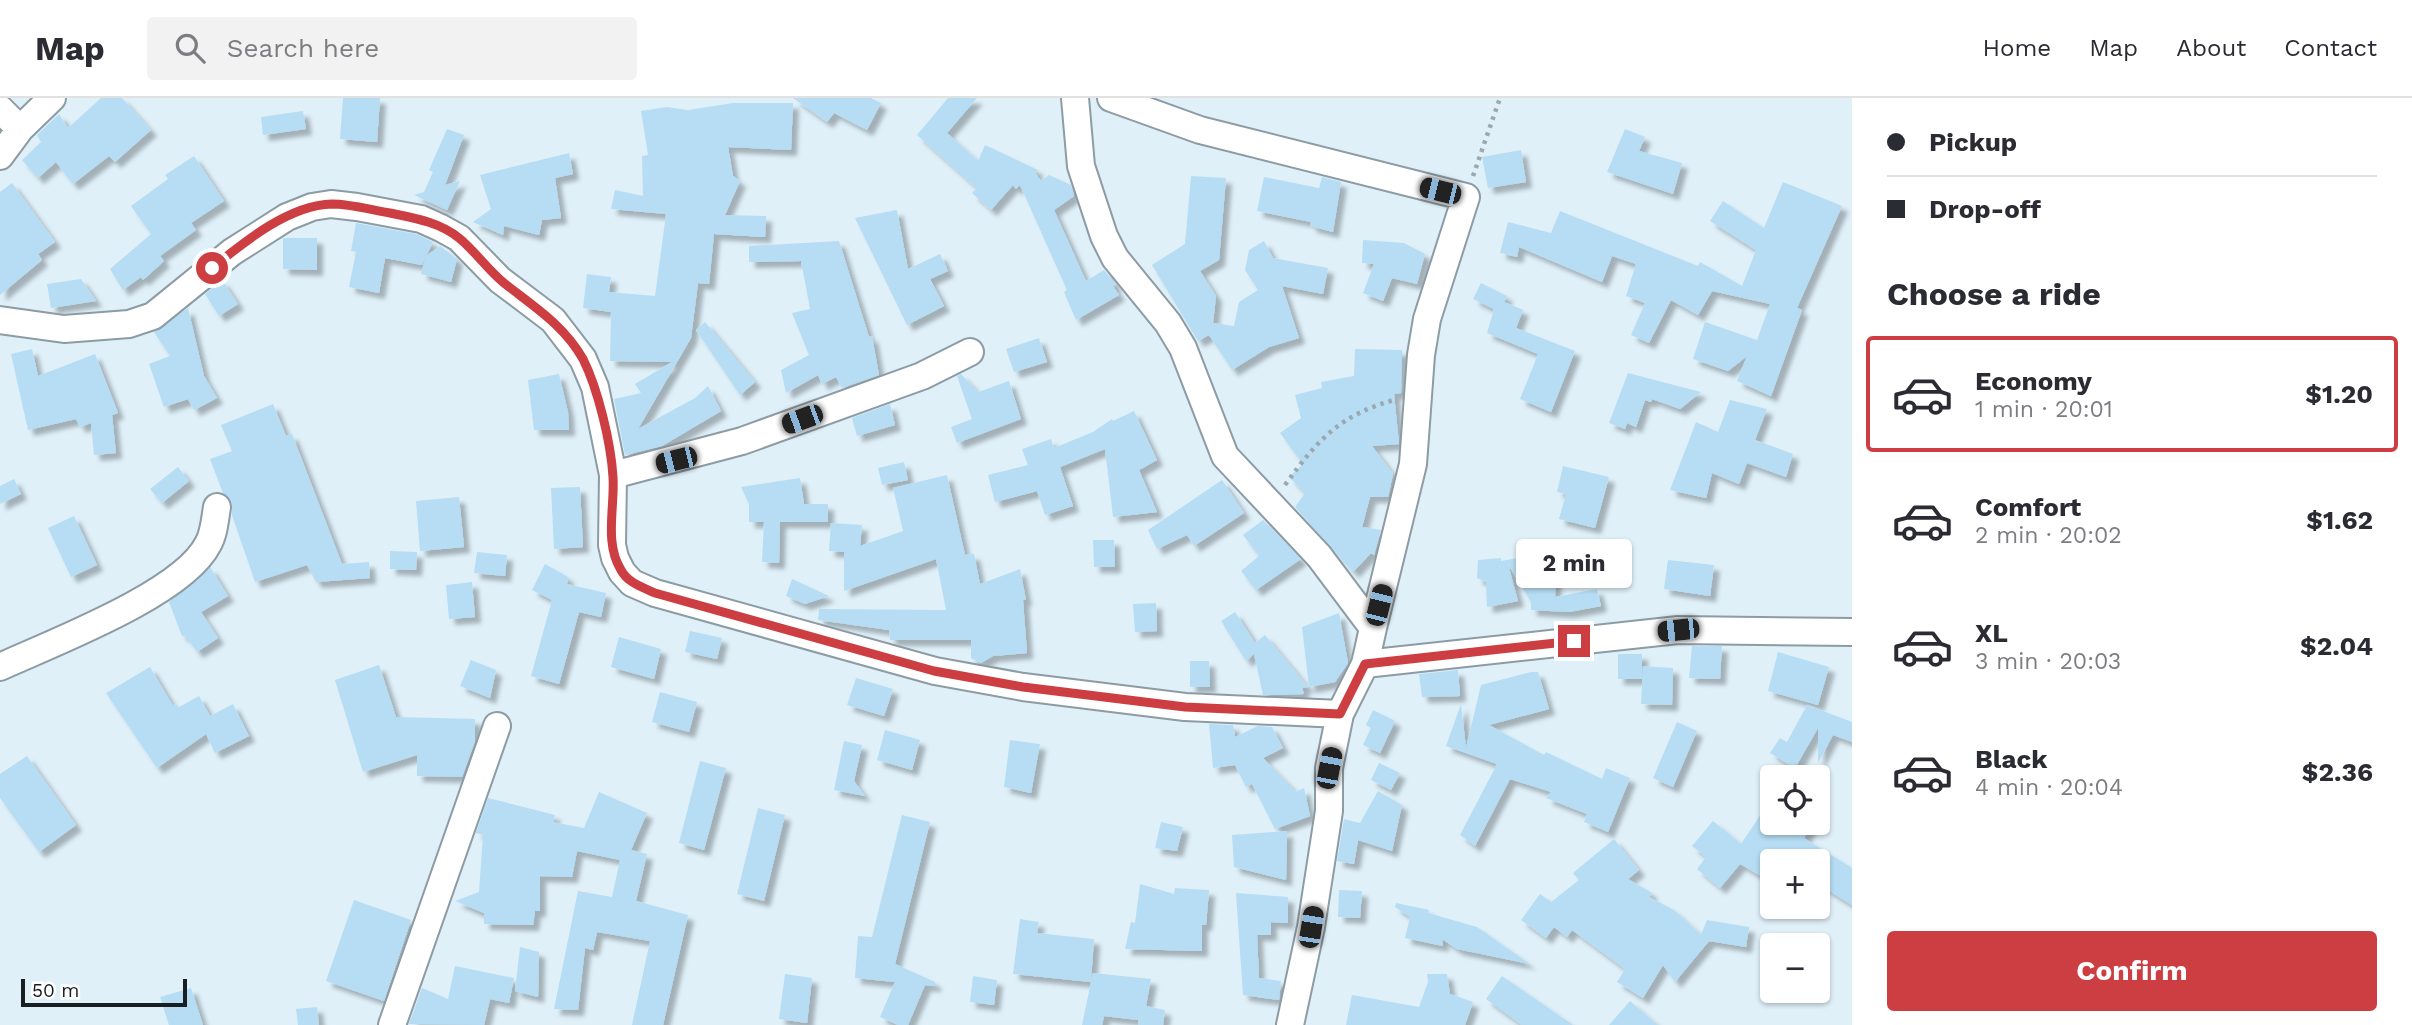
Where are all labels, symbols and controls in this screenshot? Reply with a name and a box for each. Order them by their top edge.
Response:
search box [147,17,637,80]
text: Map [35,29,105,68]
icon: search [171,29,209,67]
text: Search here [227,33,379,63]
text: Home [1983,34,2051,62]
text: Map [2089,34,2138,62]
text: About [2176,34,2246,62]
text: Contact [2284,34,2377,62]
text: Pickup [1929,127,2017,157]
car [1418,176,1463,206]
text: Drop-off [1929,194,2041,224]
route start [196,252,228,284]
text: Choose a ride [1887,275,2101,313]
icon: car [1891,363,1954,426]
text: Economy [1975,366,2092,396]
text: $1.20 [2305,379,2373,409]
text: 1 min · 20:01 [1975,396,2113,423]
car [779,402,826,436]
car [654,445,699,475]
icon: car [1891,489,1954,552]
text: Comfort [1975,492,2081,522]
text: $1.62 [2306,505,2373,535]
text: 2 min · 20:02 [1975,522,2122,549]
callout: 2 min [1516,540,1632,588]
text: 2 min [1543,550,1605,577]
car [1364,582,1395,628]
icon: car [1891,615,1954,678]
car [1657,617,1700,643]
text: XL [1975,618,2008,648]
route end [1558,625,1590,657]
text: $2.04 [2300,631,2373,661]
text: 3 min · 20:03 [1975,648,2121,675]
icon: car [1891,741,1954,804]
text: Black [1975,744,2047,774]
car [1315,745,1344,791]
text: $2.36 [2302,757,2373,787]
map controls [1760,765,1830,1003]
button: locate [1760,765,1830,835]
text: 4 min · 20:04 [1975,774,2123,801]
button: + [1760,849,1830,919]
car [1298,905,1325,949]
button: Confirm [1887,931,2377,1011]
button: − [1760,933,1830,1003]
scale bar [21,976,187,1008]
text: 50 m [32,979,79,1002]

